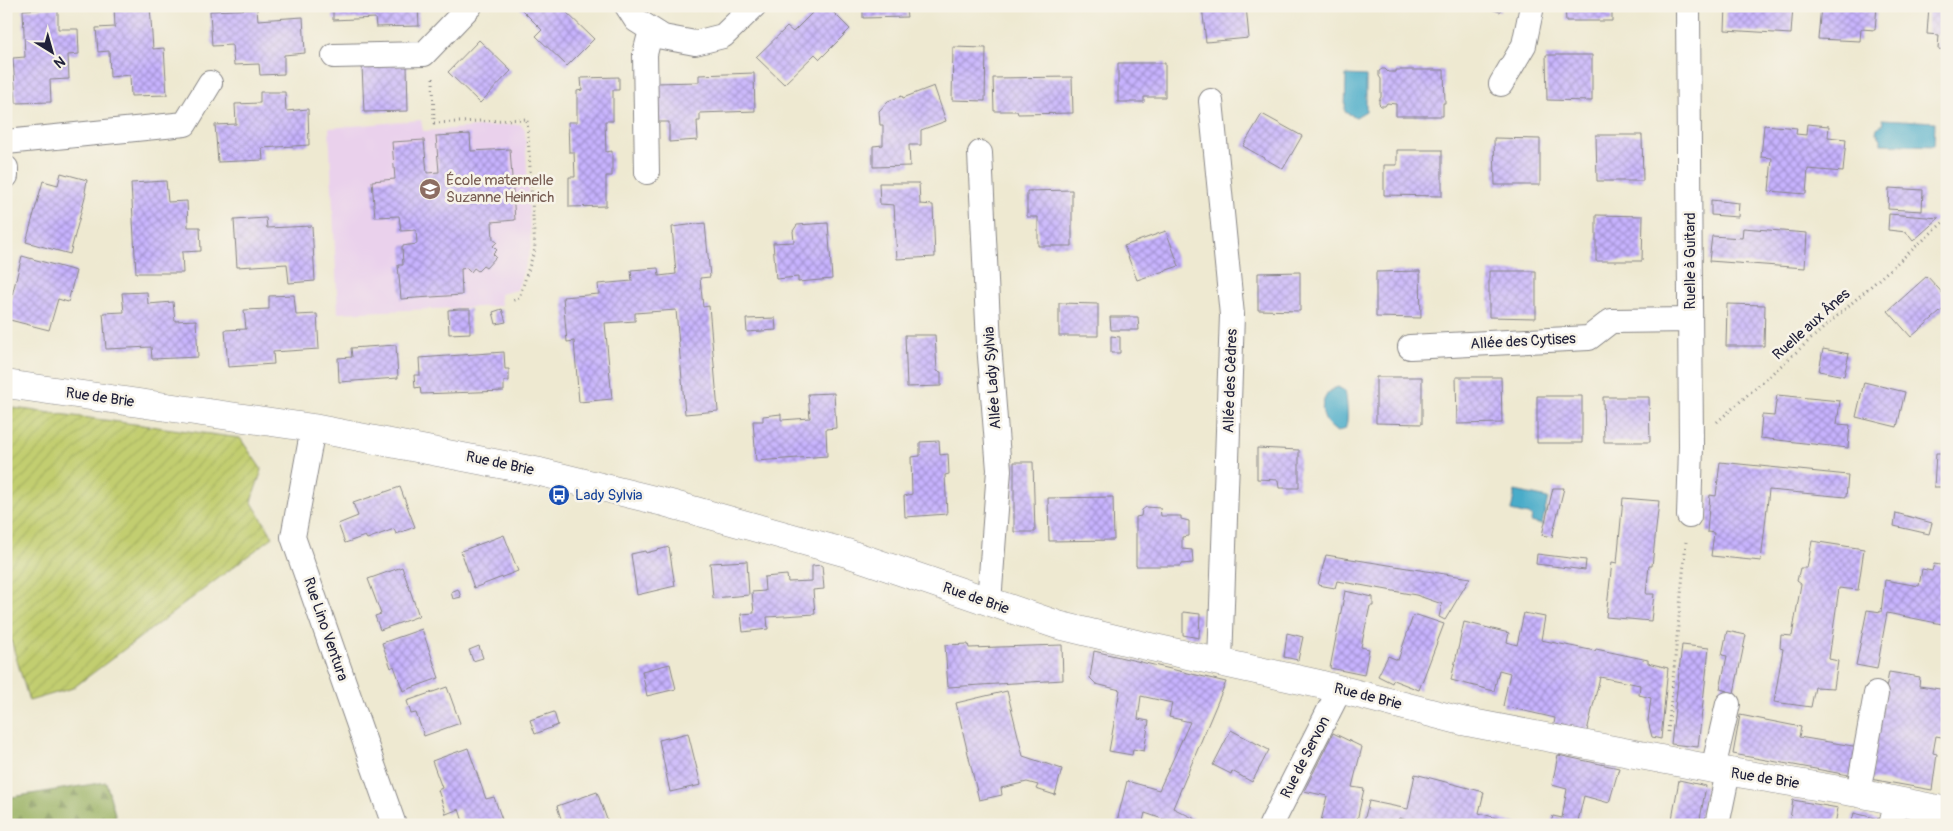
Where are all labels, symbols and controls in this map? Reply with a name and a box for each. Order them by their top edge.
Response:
north arrow [28,28,78,78]
text: N [51,52,68,72]
place label: École maternelle Suzanne Heinrich [446,171,554,207]
school or university icon: École maternelle Suzanne Heinrich [418,177,442,201]
street label: Ruelle à Guitard [1681,212,1700,310]
street label: Ruelle aux Ânes [1769,284,1854,364]
street label: Allée Lady Sylvia [979,326,1006,430]
street label: Allée des Cèdres [1219,328,1242,433]
street label: Allée des Cytises [1470,329,1577,354]
street label: Rue de Brie [64,383,136,412]
street label: Rue de Brie [464,447,536,480]
bus stop icon: Lady Sylvia [547,483,571,507]
place label: Lady Sylvia [575,486,643,505]
street label: Rue Lino Ventura [299,575,352,683]
street label: Rue de Brie [940,578,1012,619]
street label: Rue de Brie [1332,679,1404,714]
street label: Rue de Servon [1277,713,1334,801]
street label: Rue de Brie [1729,764,1801,793]

